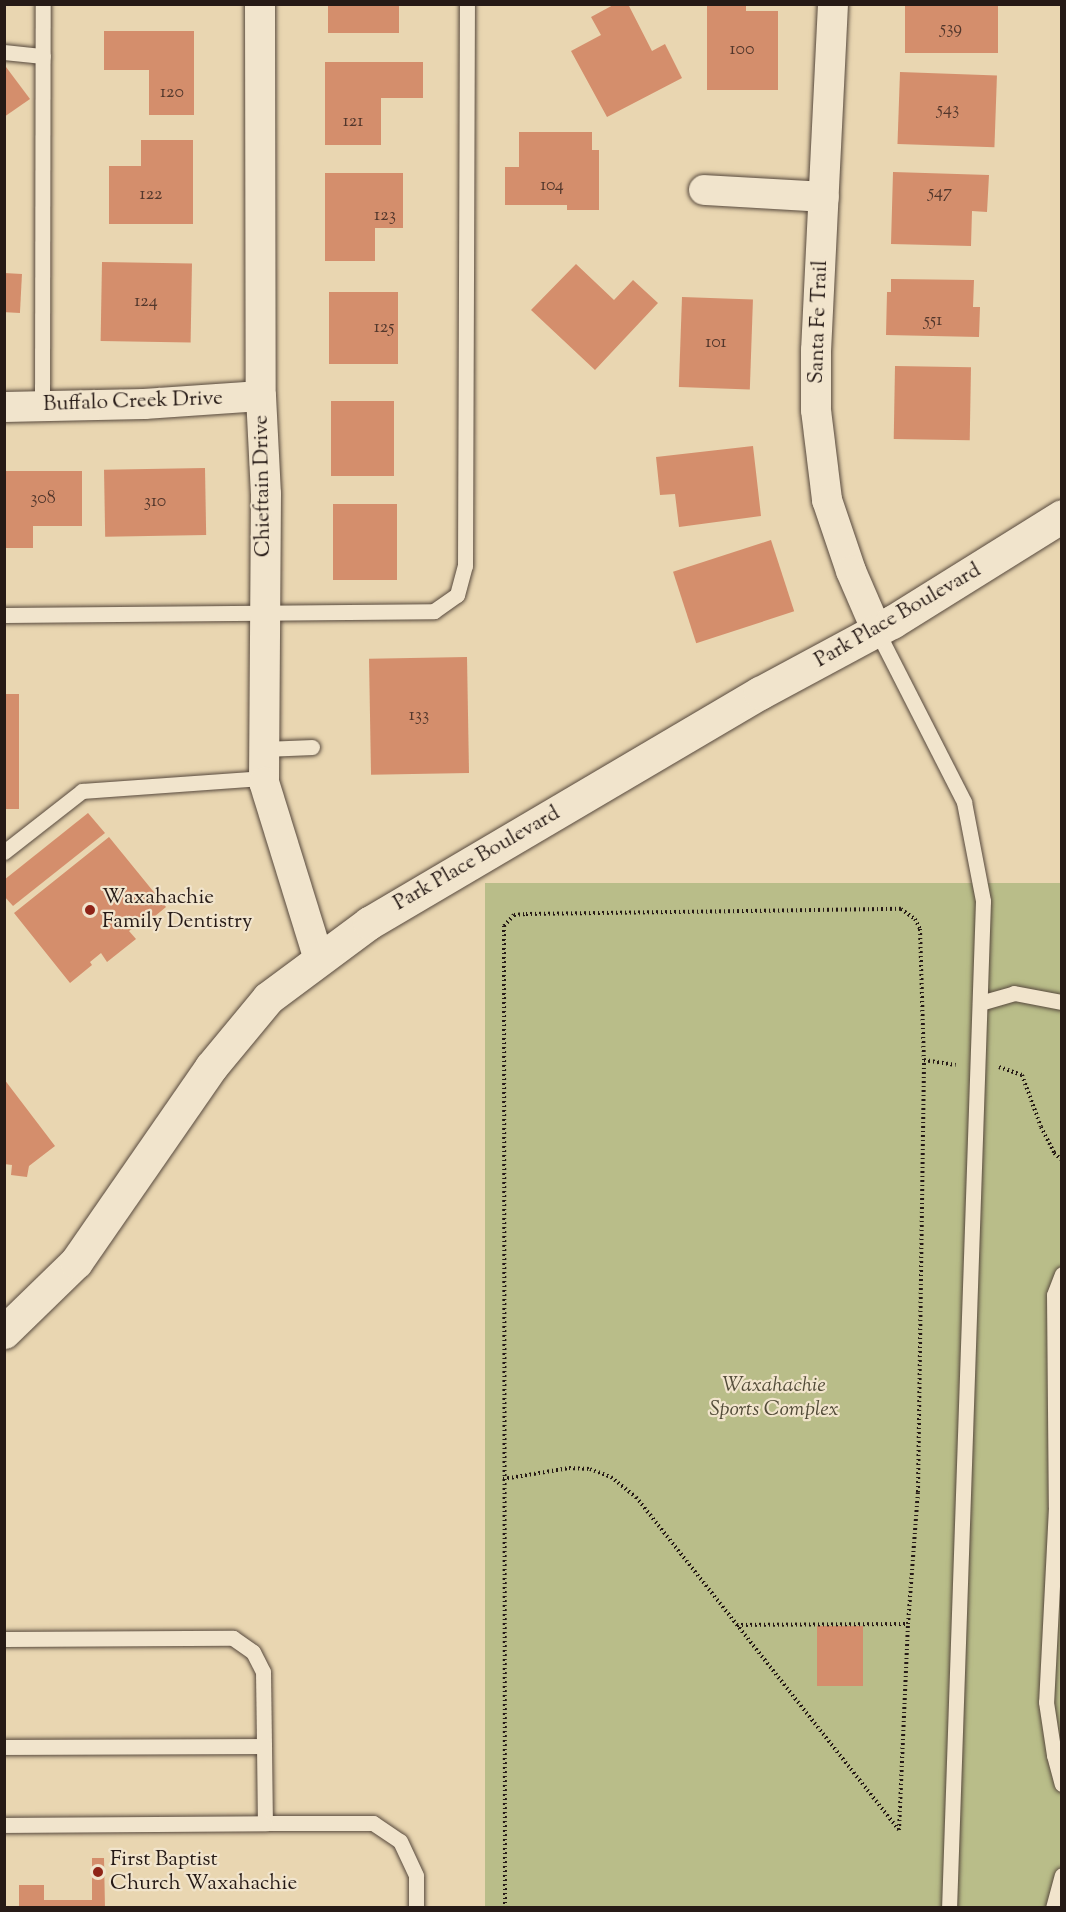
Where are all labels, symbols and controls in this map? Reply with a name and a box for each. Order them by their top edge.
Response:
house number: 539 [940,18,962,40]
house number: 100 [730,39,754,61]
house number: 120 [160,82,184,104]
house number: 543 [937,99,959,121]
house number: 121 [343,111,363,133]
house number: 104 [540,175,564,197]
house number: 547 [928,182,952,204]
house number: 122 [140,184,162,206]
house number: 123 [374,205,396,227]
street label: Santa Fe Trail [804,260,834,384]
house number: 124 [134,291,158,313]
house number: 551 [924,310,942,332]
house number: 125 [374,317,394,339]
house number: 101 [705,332,727,354]
street label: Buffalo Creek Drive [43,386,223,418]
street label: Chieftain Drive [249,415,277,557]
house number: 308 [30,488,56,510]
house number: 310 [144,491,166,513]
street label: Park Place Boulevard [811,558,985,674]
house number: 133 [409,705,429,727]
street label: Park Place Boulevard [390,801,564,917]
place label: Waxahachie Family Dentistry [102,885,252,935]
marker: Waxahachie Family Dentistry [83,903,97,917]
park label: Waxahachie Sports Complex [710,1373,838,1423]
place label: First Baptist Church Waxahachie [110,1847,297,1897]
marker: First Baptist Church Waxahachie [91,1865,105,1879]

